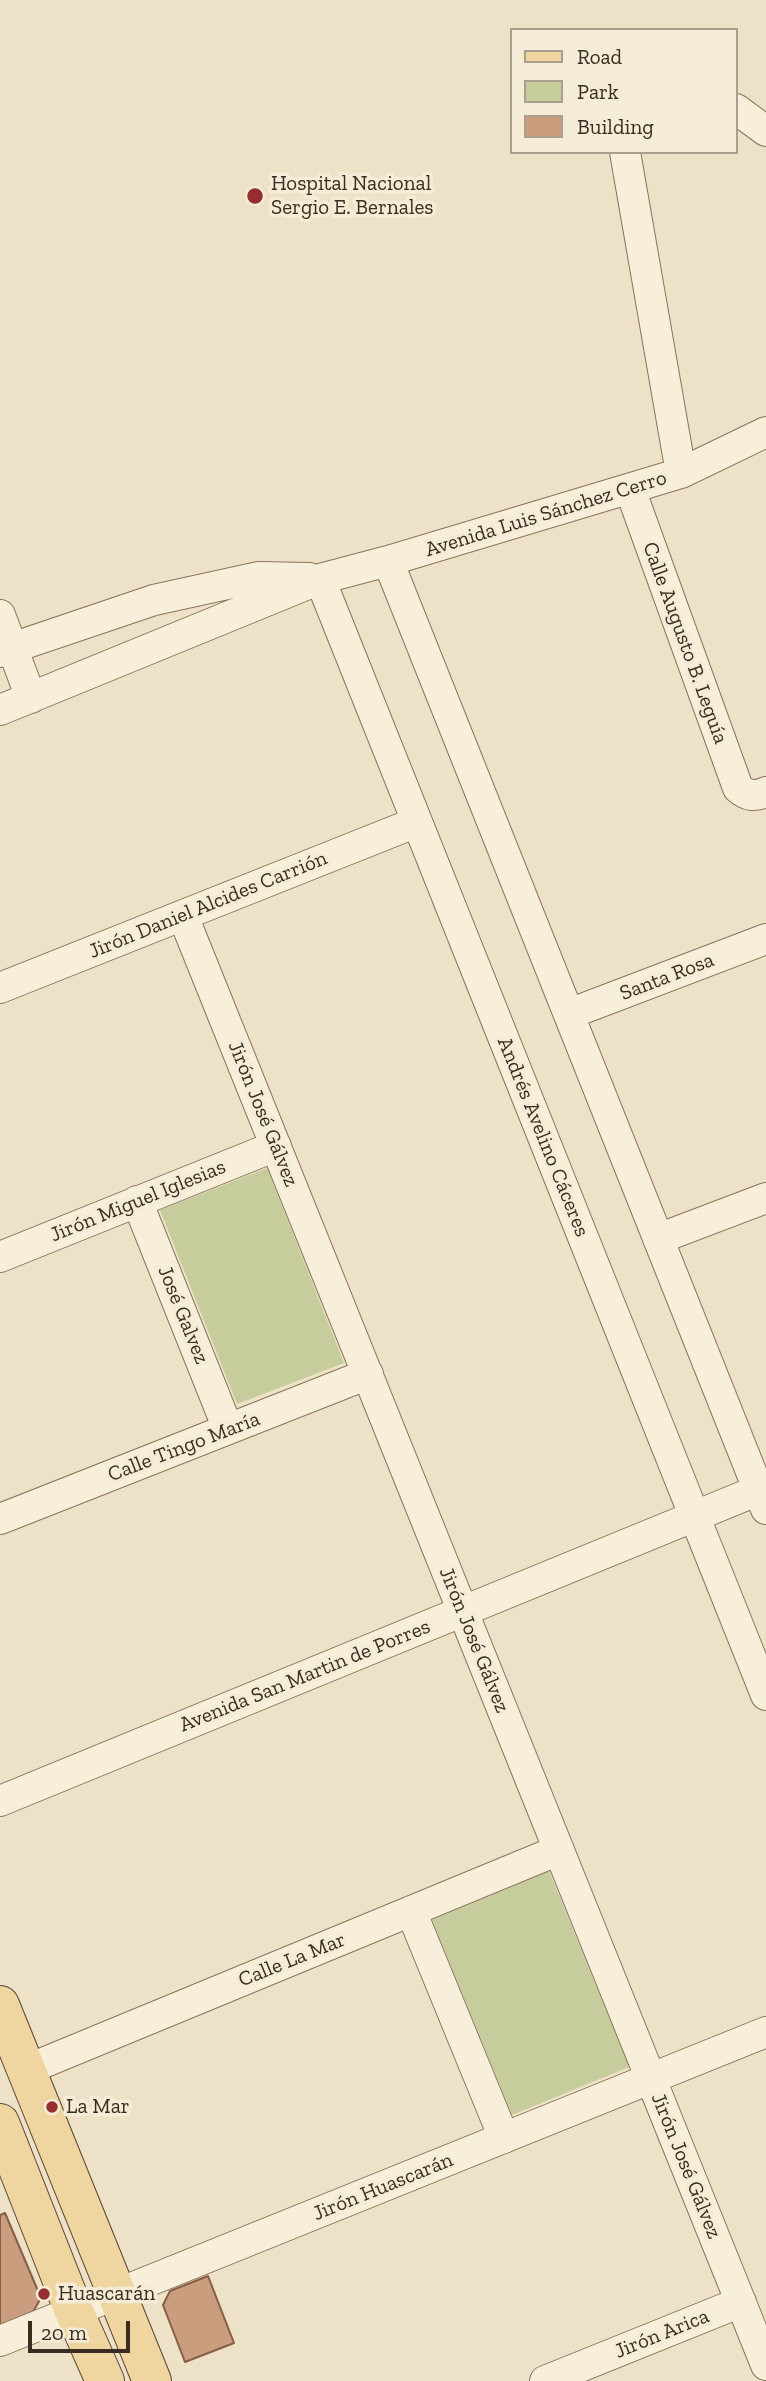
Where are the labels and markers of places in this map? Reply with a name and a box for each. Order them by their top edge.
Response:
place label: Hospital Nacional Sergio E. Bernales [271,171,434,221]
marker: Hospital Nacional Sergio E. Bernales [245,186,265,206]
place label: La Mar [66,2094,130,2120]
marker: La Mar [44,2099,60,2115]
place label: Huascarán [58,2281,155,2307]
marker: Huascarán [36,2286,52,2302]

